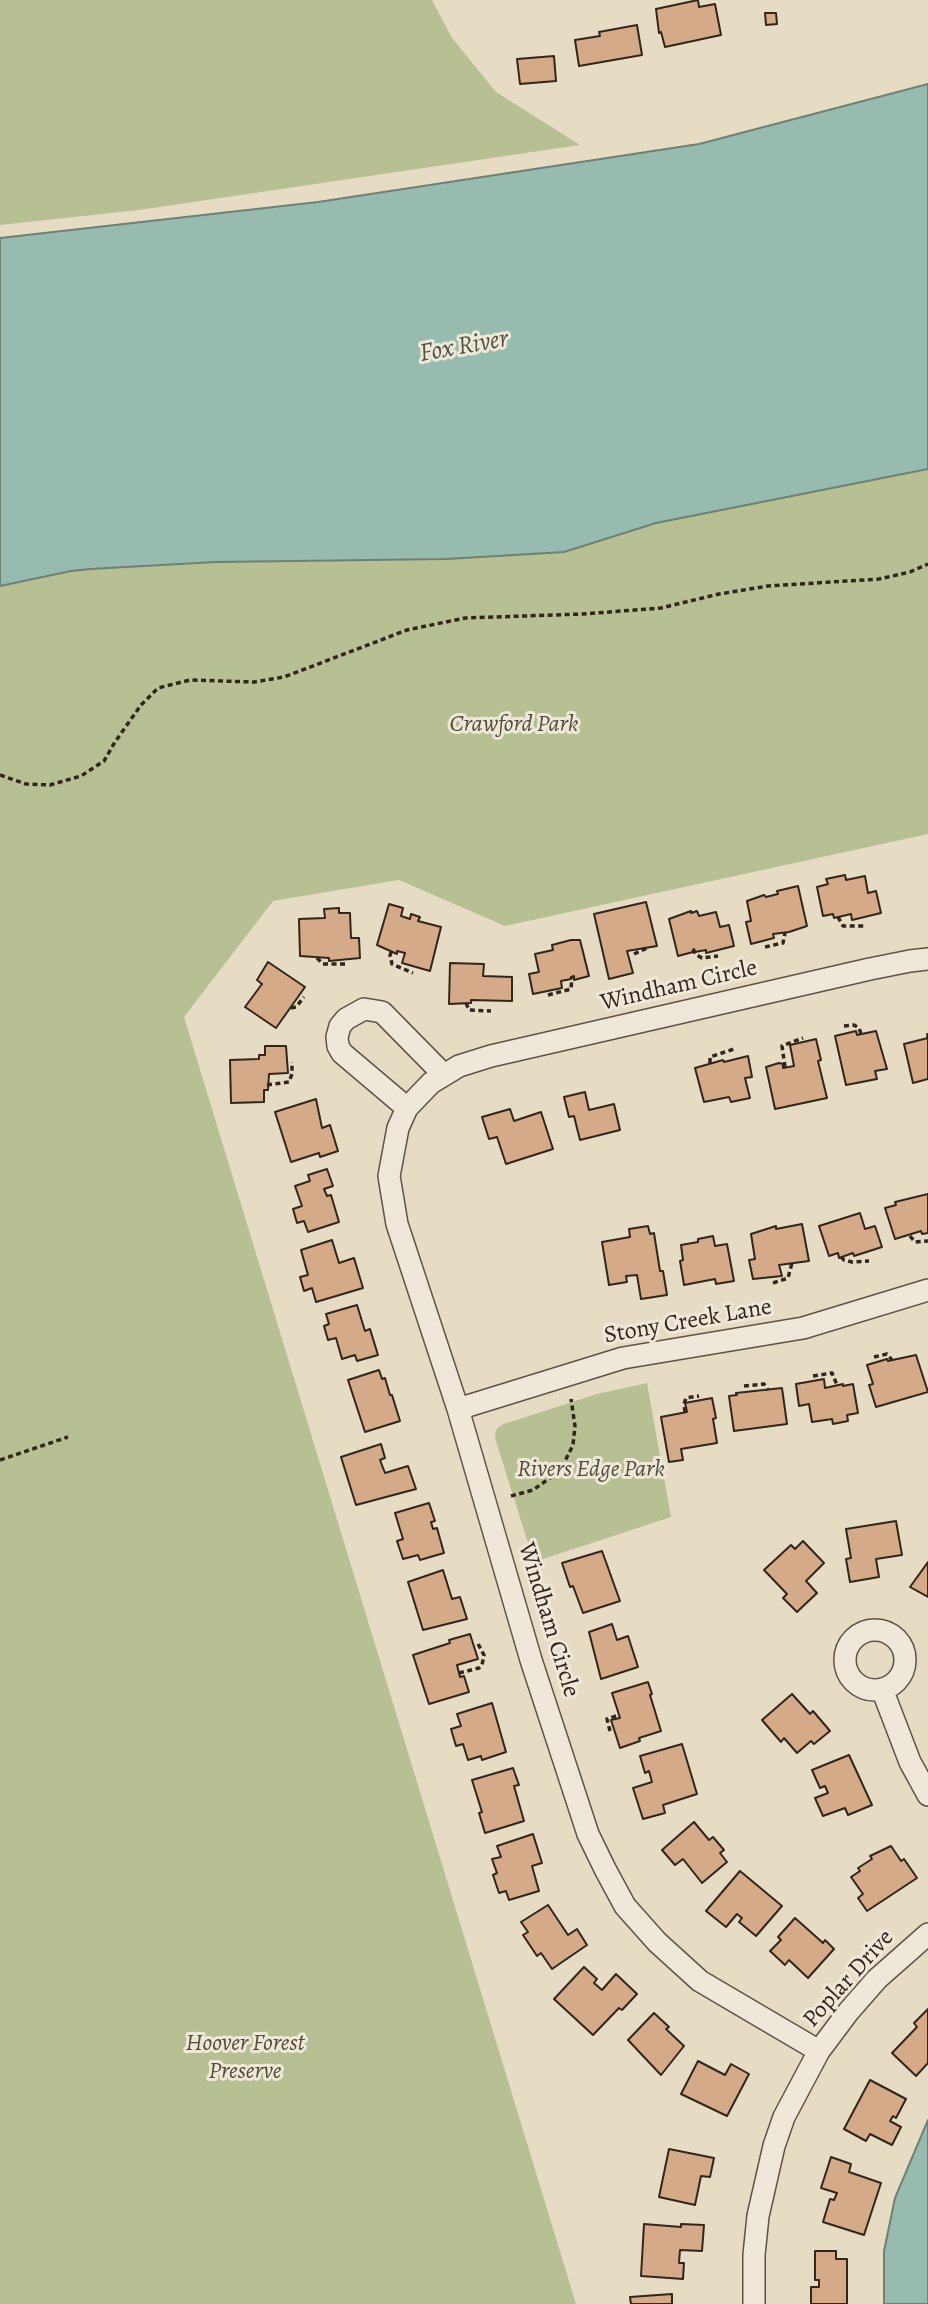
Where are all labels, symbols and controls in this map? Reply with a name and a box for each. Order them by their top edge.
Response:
water label: Fox River [417,324,511,370]
park label: Crawford Park [450,711,578,739]
street label: Windham Circle [598,954,760,1018]
street label: Stony Creek Lane [602,1293,774,1351]
park label: Rivers Edge Park [517,1456,665,1484]
street label: Windham Circle [511,1539,585,1701]
street label: Poplar Drive [798,1924,900,2034]
park label: Hoover Forest Preserve [186,2030,304,2086]

